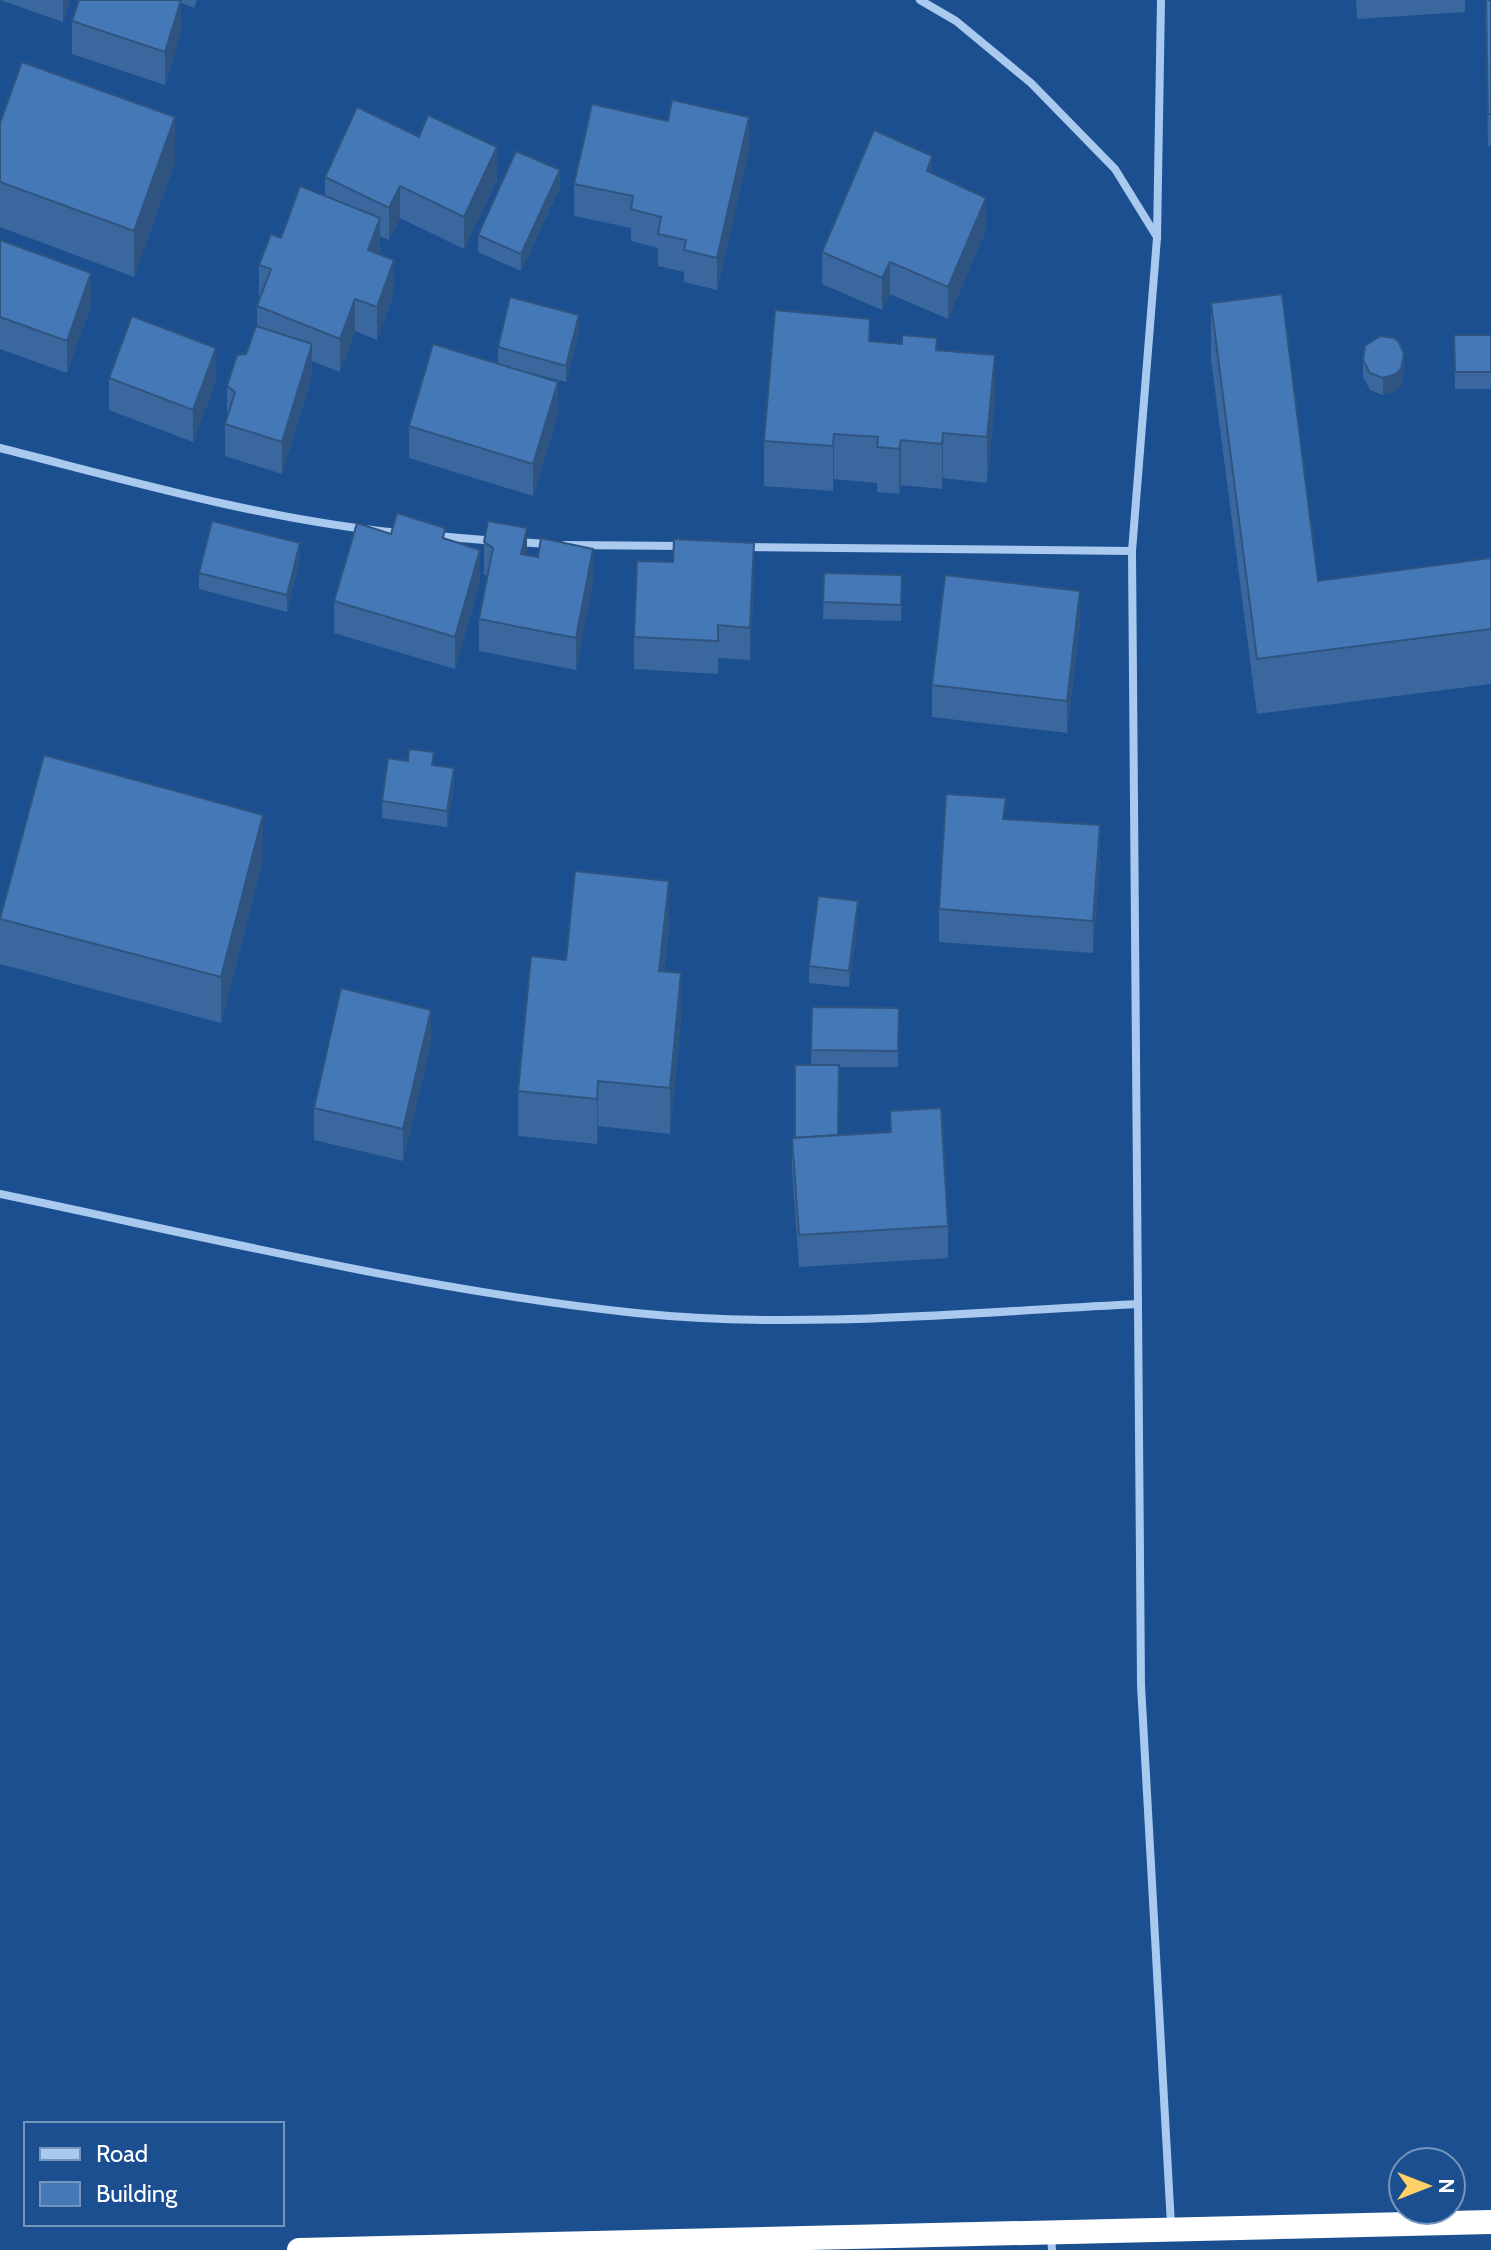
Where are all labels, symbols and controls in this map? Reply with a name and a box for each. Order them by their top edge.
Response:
legend [24,2122,284,2226]
text: Road [96,2139,148,2168]
north arrow [1387,2146,1467,2226]
text: N [1433,2178,1460,2194]
text: Building [96,2179,178,2208]

